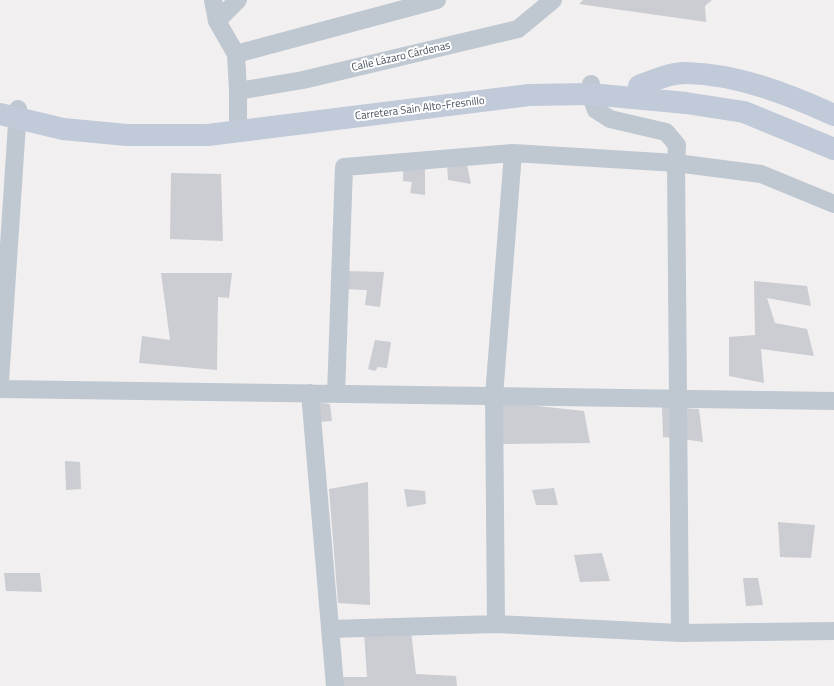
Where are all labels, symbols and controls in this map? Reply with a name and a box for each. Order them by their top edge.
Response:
street label: Calle Lázaro Cárdenas [350,39,452,75]
street label: Carretera Sain Alto-Fresnillo [354,94,486,124]

